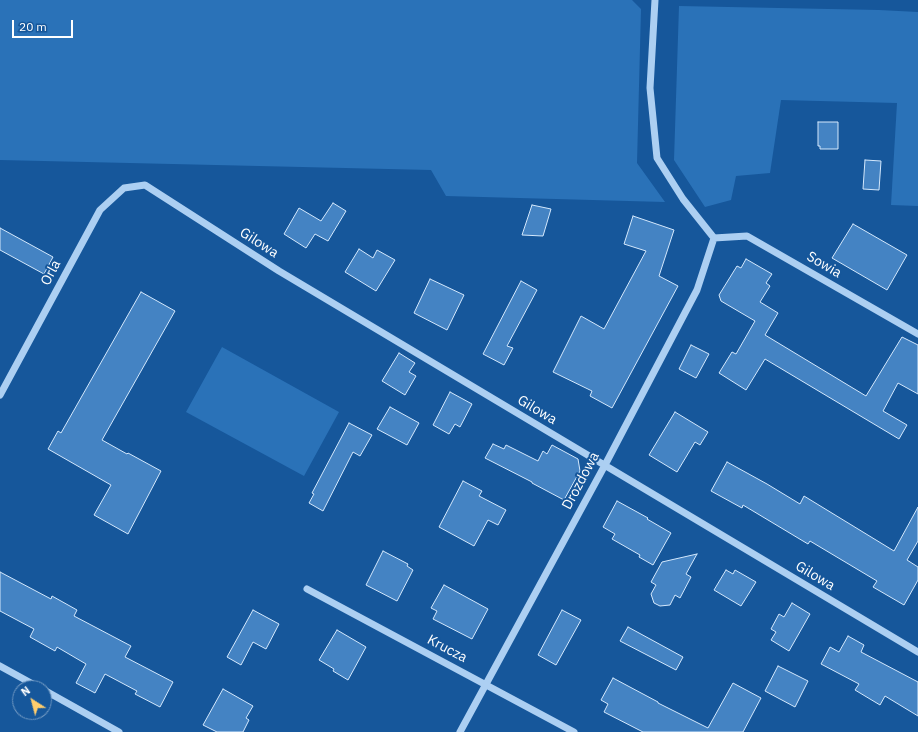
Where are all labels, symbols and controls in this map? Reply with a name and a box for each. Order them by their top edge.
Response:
scale bar [14,12,75,38]
text: 20 m [19,19,47,34]
street label: Gilowa [236,224,282,262]
street label: Sowia [804,248,844,282]
street label: Orla [37,257,65,289]
street label: Gilowa [514,392,560,428]
street label: Drozdowa [559,449,603,513]
street label: Gilowa [792,558,838,594]
street label: Krucza [424,632,470,666]
north arrow [12,680,52,720]
text: N [18,683,33,699]

